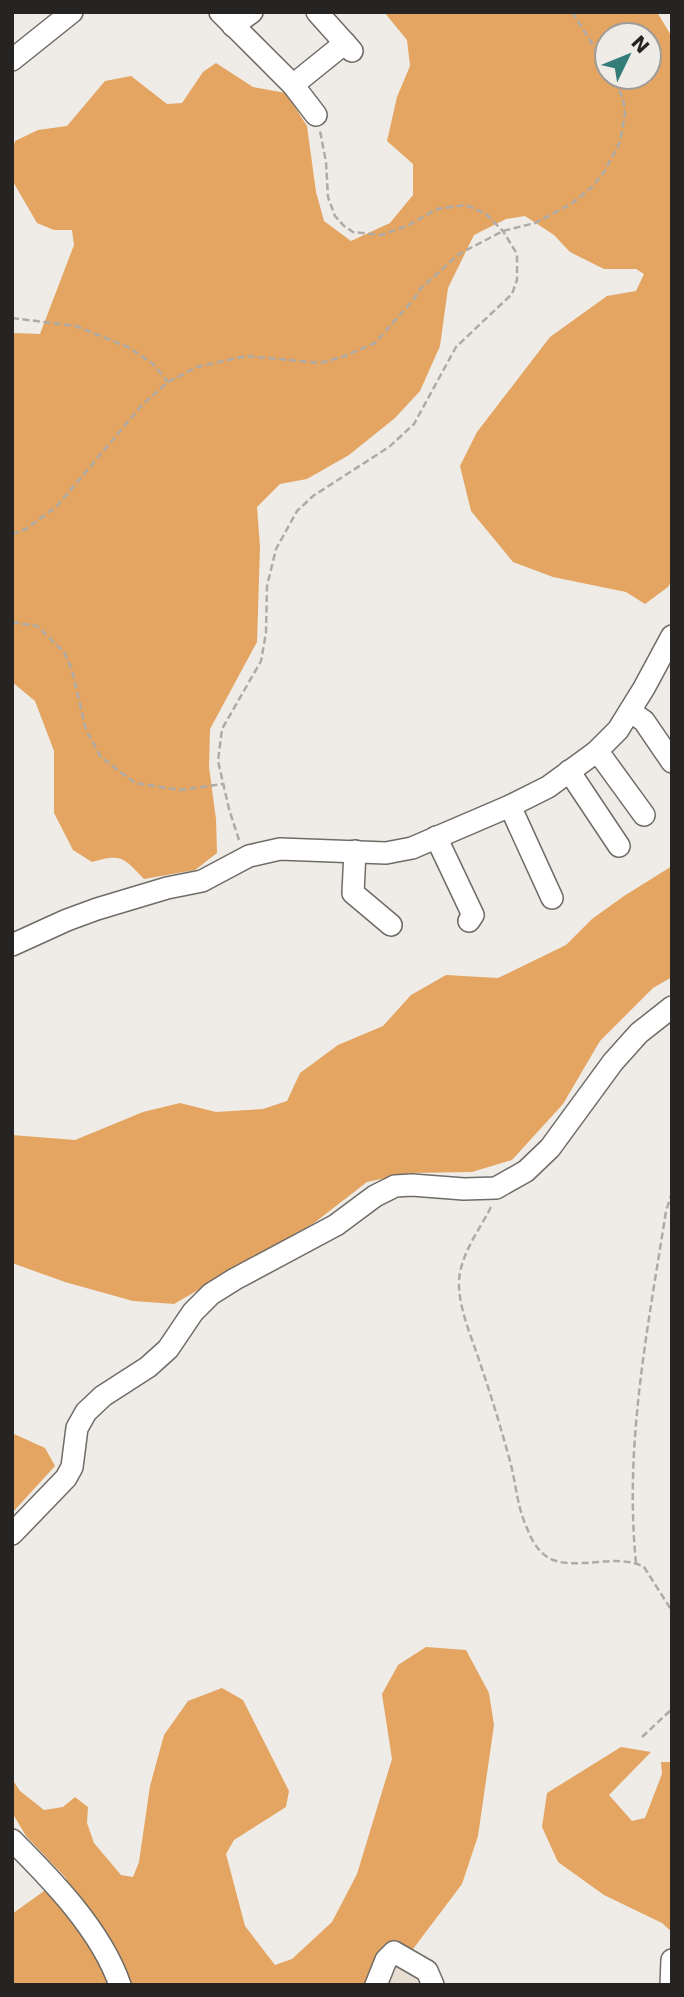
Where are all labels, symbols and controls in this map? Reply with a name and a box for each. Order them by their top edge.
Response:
north arrow [593,21,663,91]
text: N [627,31,654,58]

